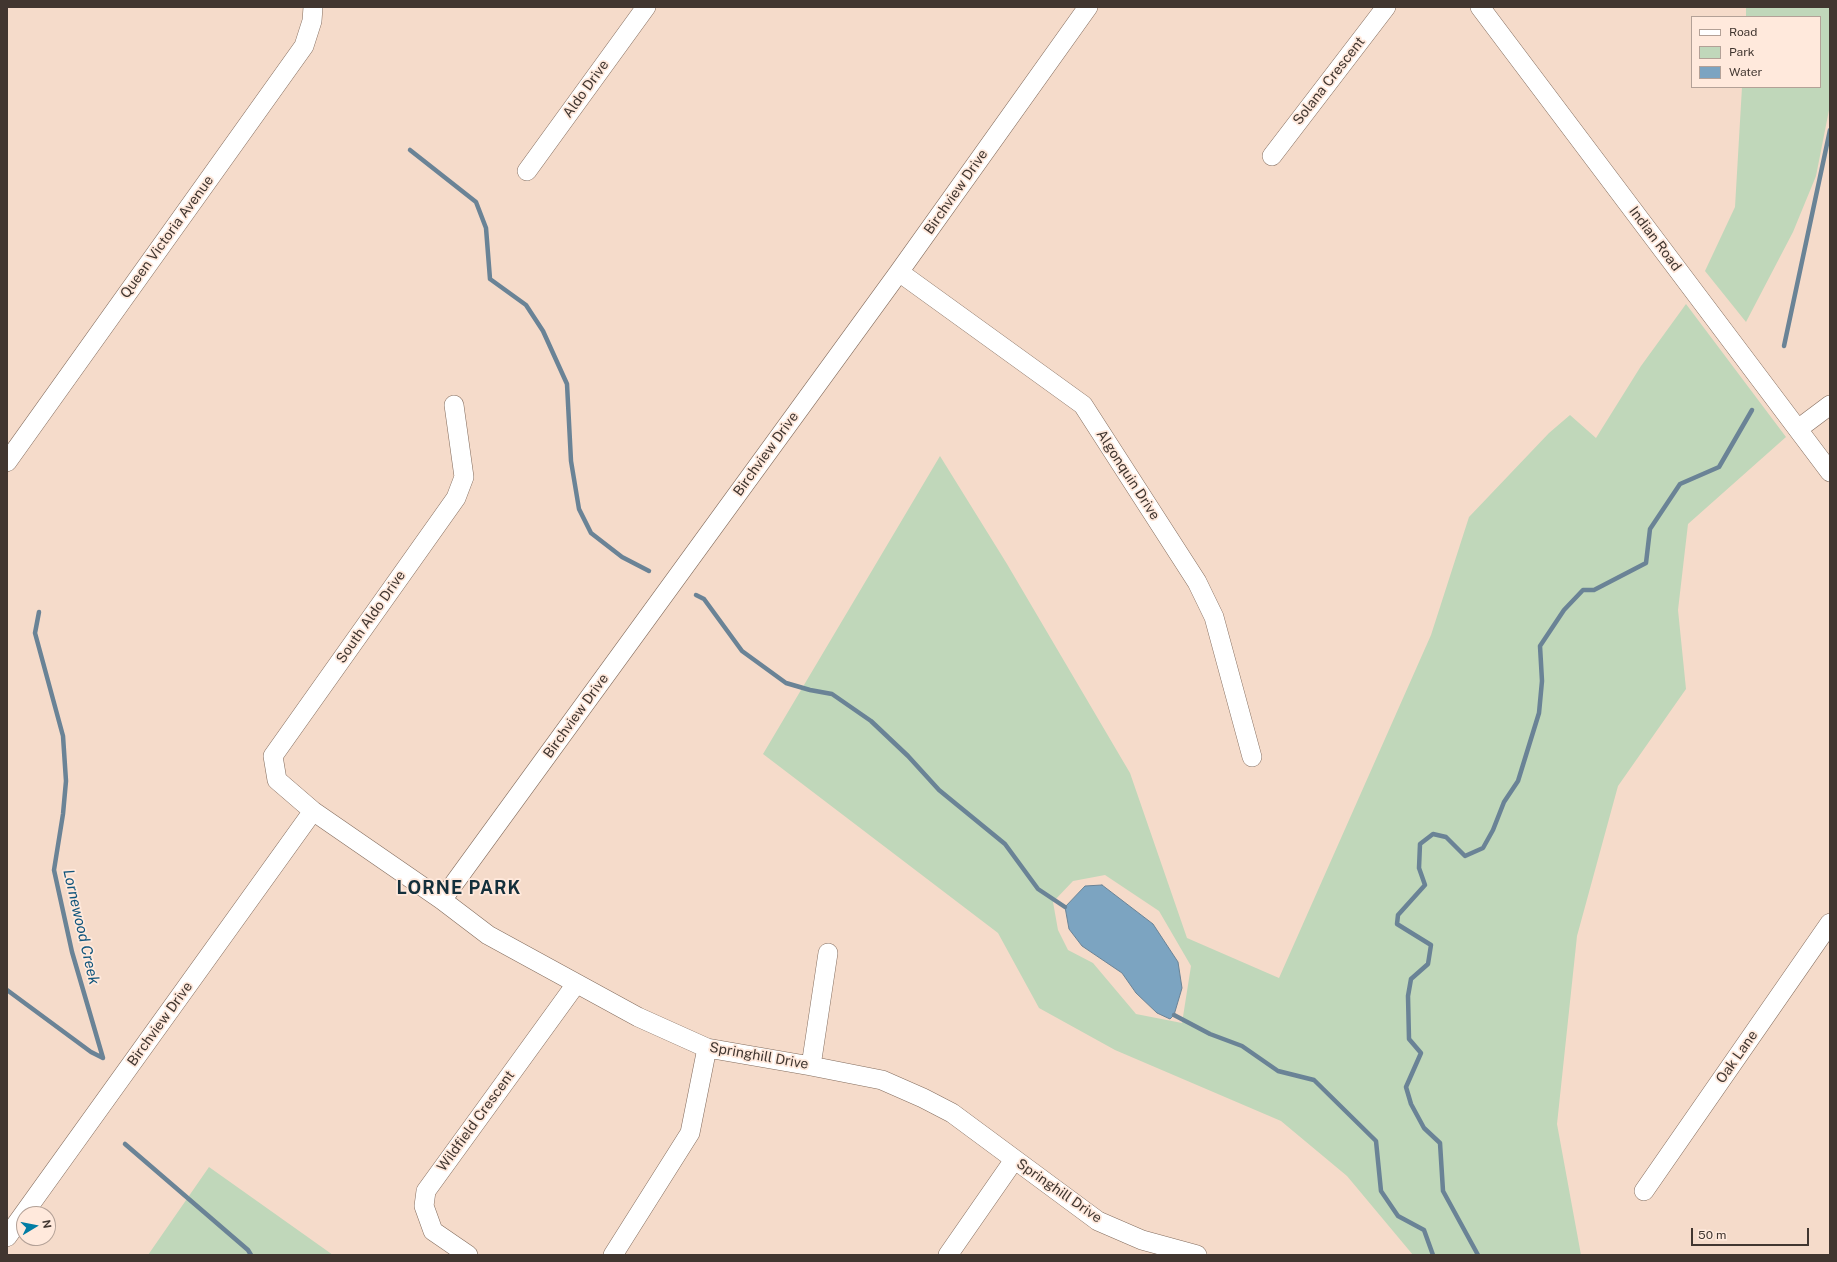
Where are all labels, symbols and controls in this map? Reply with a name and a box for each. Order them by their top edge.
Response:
legend [1691,16,1821,88]
text: Road [1729,25,1757,39]
street label: Solana Crescent [1289,34,1369,128]
text: Park [1729,45,1755,59]
street label: Aldo Drive [560,57,612,121]
text: Water [1729,65,1762,79]
street label: Birchview Drive [920,146,992,238]
street label: Queen Victoria Avenue [117,172,217,302]
street label: Indian Road [1625,203,1685,275]
street label: Birchview Drive [730,409,802,499]
street label: Algonquin Drive [1093,427,1163,523]
street label: South Aldo Drive [333,567,409,667]
street label: Birchview Drive [540,671,612,761]
water label: Lornewood Creek [59,868,103,986]
district label: LORNE PARK [397,877,521,899]
street label: Birchview Drive [124,979,196,1069]
street label: Oak Lane [1713,1027,1761,1087]
street label: Springhill Drive [708,1039,810,1073]
street label: Wildfield Crescent [434,1067,518,1175]
street label: Springhill Drive [1013,1155,1105,1227]
north arrow [16,1206,56,1246]
text: N [40,1219,53,1229]
scale bar [1693,1220,1811,1246]
text: 50 m [1698,1228,1726,1242]

